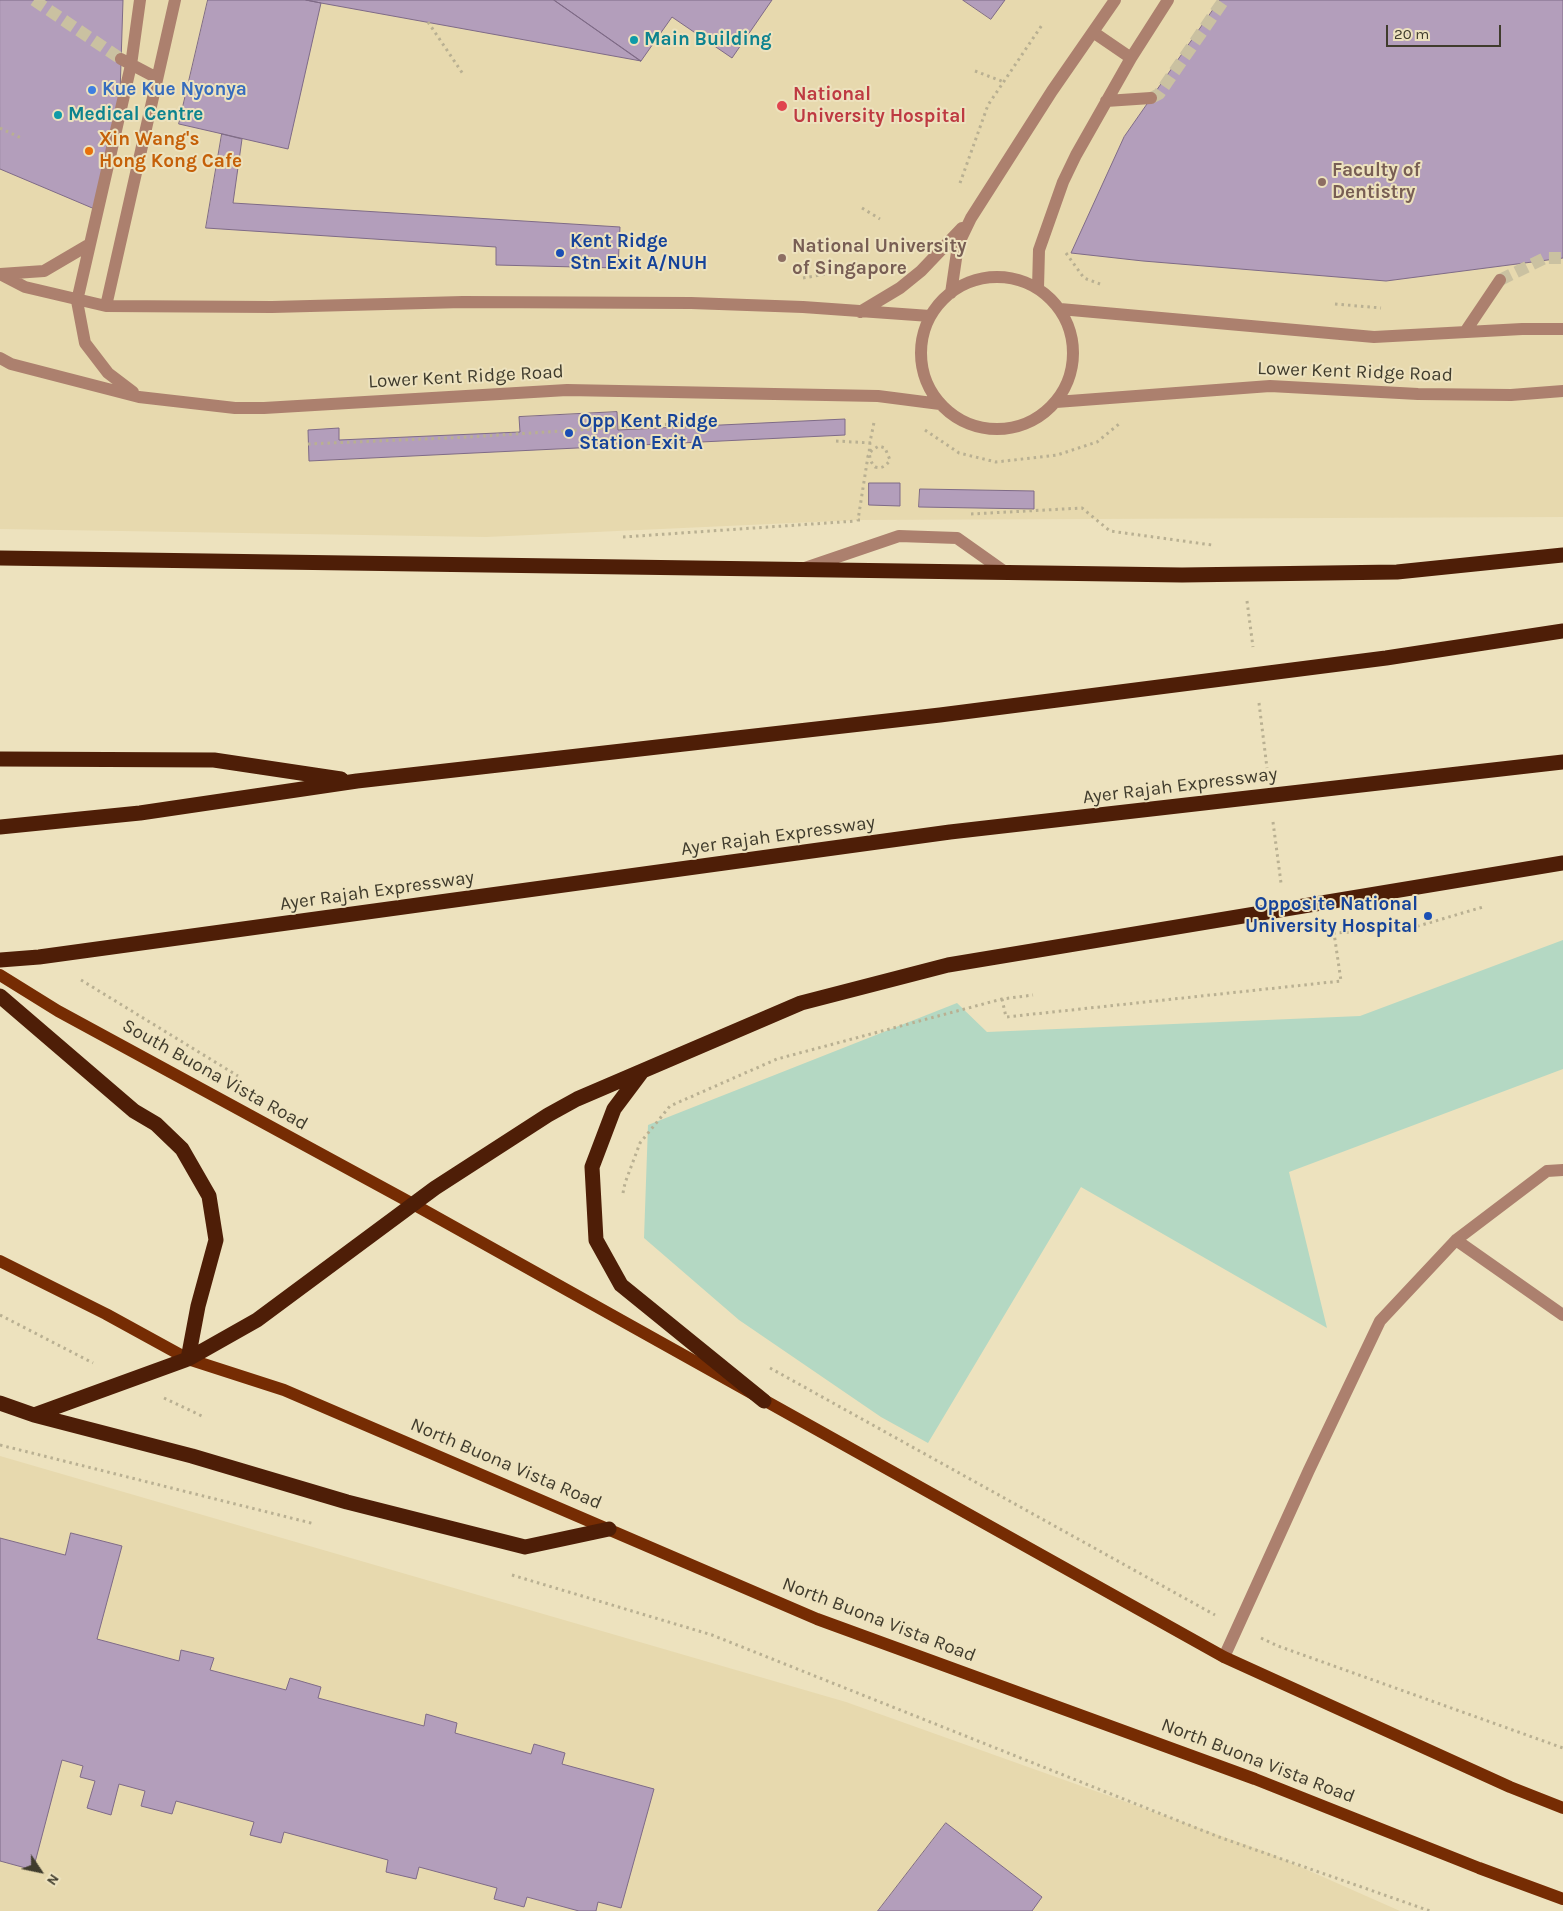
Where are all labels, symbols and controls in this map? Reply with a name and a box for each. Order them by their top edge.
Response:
scale bar [1388,15,1503,47]
text: 20 m [1394,25,1429,43]
place label: Main Building [644,29,772,51]
marker: Main Building [628,34,640,46]
place label: Kue Kue Nyonya [102,79,247,101]
marker: Kue Kue Nyonya [86,84,98,96]
place label: National University Hospital [793,84,966,128]
marker: National University Hospital [775,99,789,113]
place label: Medical Centre [68,104,203,126]
marker: Medical Centre [52,109,64,121]
place label: Xin Wang's Hong Kong Cafe [99,129,242,173]
marker: Xin Wang's Hong Kong Cafe [83,145,95,157]
place label: Faculty of Dentistry [1332,160,1420,204]
marker: Faculty of Dentistry [1316,176,1328,188]
place label: Kent Ridge Stn Exit A/NUH [570,231,707,275]
place label: National University of Singapore [792,236,967,280]
marker: Kent Ridge Stn Exit A/NUH [554,247,566,259]
marker: National University of Singapore [776,252,788,264]
street label: Lower Kent Ridge Road [1257,357,1453,387]
street label: Lower Kent Ridge Road [368,360,564,394]
place label: Opp Kent Ridge Station Exit A [579,411,718,455]
marker: Opp Kent Ridge Station Exit A [563,427,575,439]
street label: Ayer Rajah Expressway [1081,763,1279,809]
street label: Ayer Rajah Expressway [679,811,877,861]
street label: Ayer Rajah Expressway [278,866,476,916]
place label: Opposite National University Hospital [1245,894,1418,938]
marker: Opposite National University Hospital [1422,910,1434,922]
street label: South Buona Vista Road [118,1014,312,1136]
street label: North Buona Vista Road [407,1413,605,1515]
street label: North Buona Vista Road [779,1573,979,1667]
street label: North Buona Vista Road [1158,1714,1358,1808]
north arrow [15,1846,65,1896]
text: N [43,1871,63,1889]

